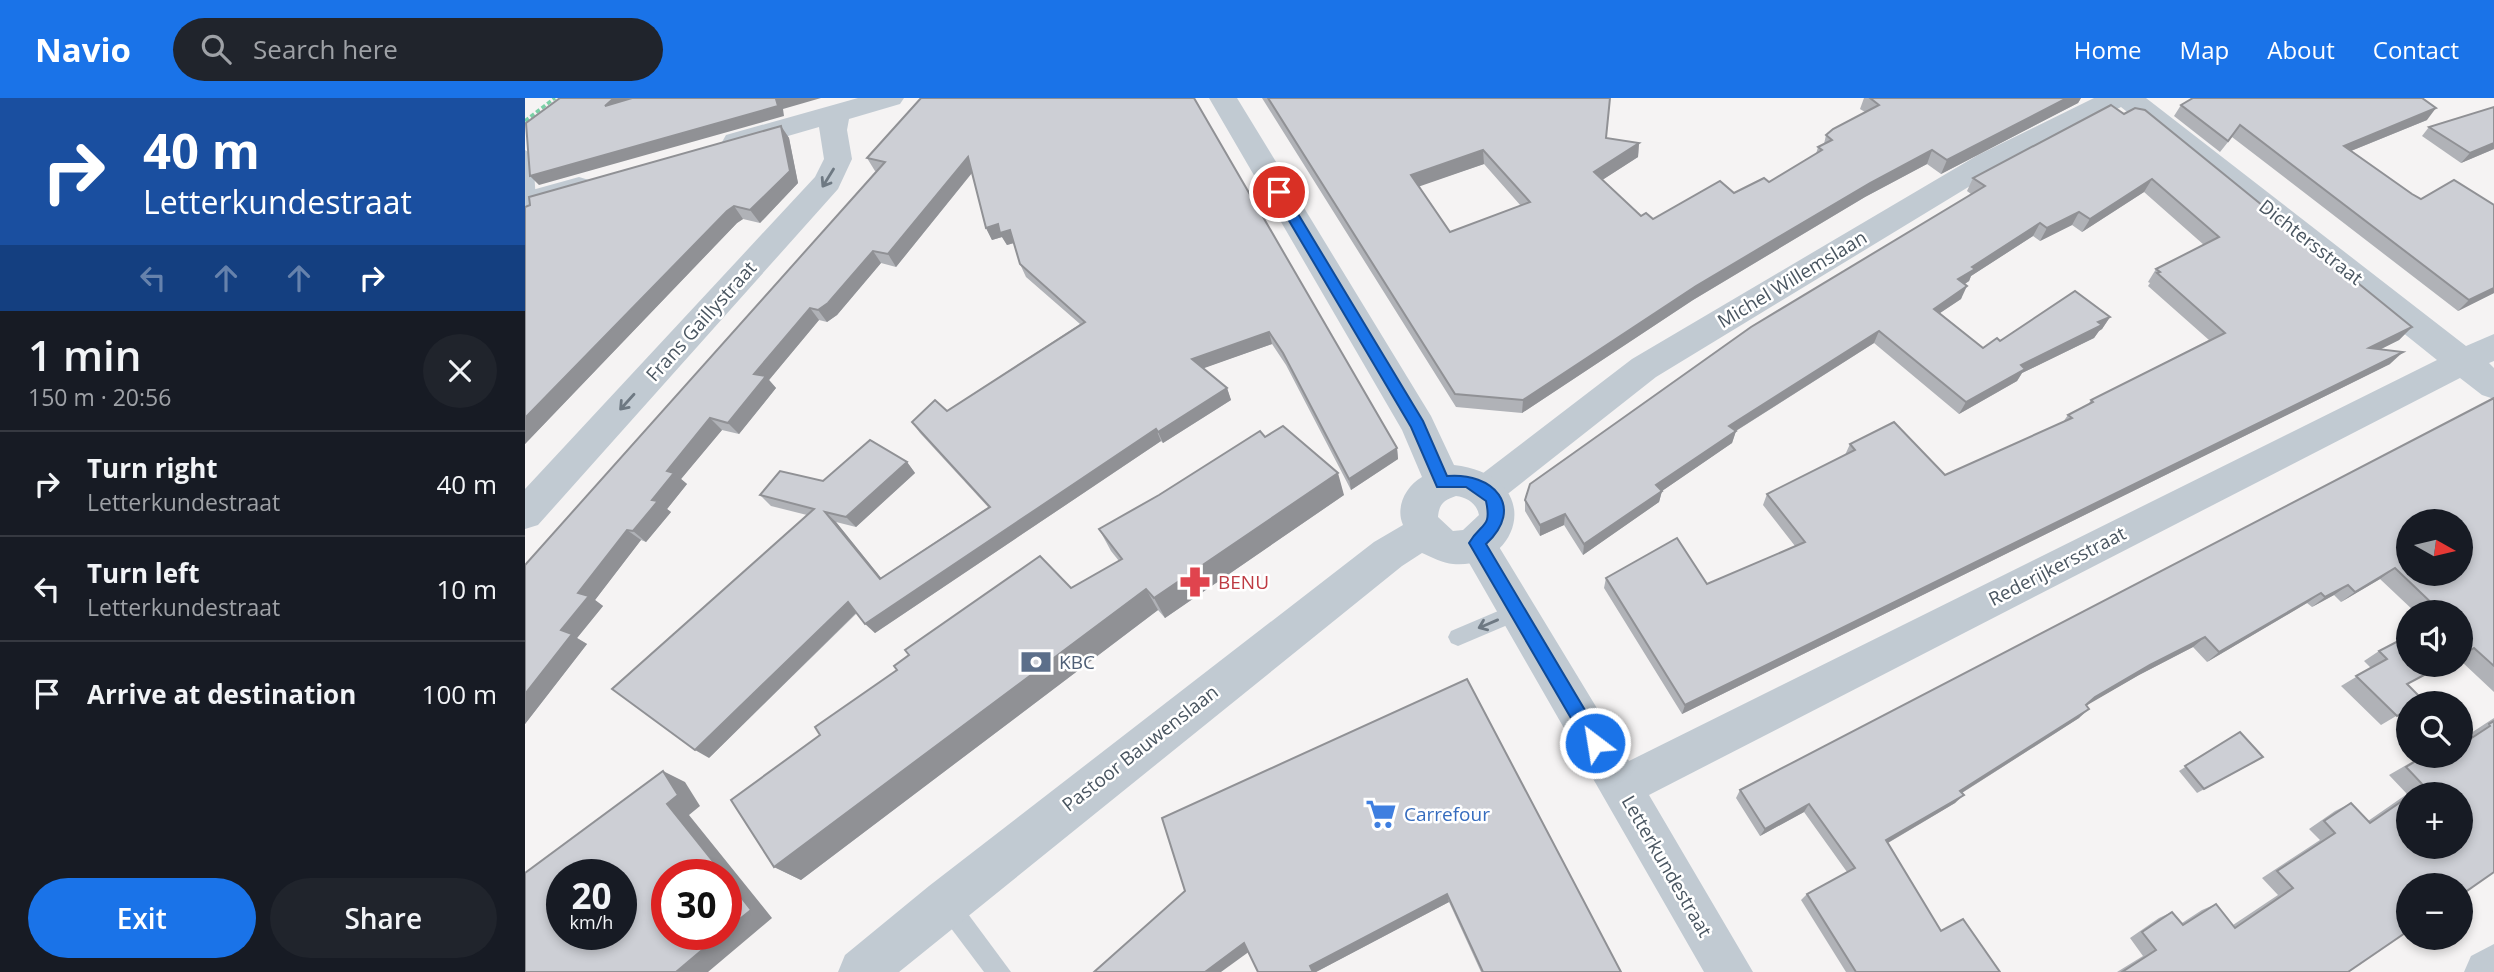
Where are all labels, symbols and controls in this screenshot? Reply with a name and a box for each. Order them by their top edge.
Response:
search box [173,18,663,81]
text: Navio [35,27,131,72]
icon: search [197,30,235,68]
text: Search here [253,31,398,67]
text: Home [2074,33,2142,66]
text: Map [2180,33,2229,66]
text: About [2267,33,2335,66]
text: Contact [2373,33,2459,66]
text: 40 m [143,117,260,183]
icon: right [28,126,119,217]
pin [1249,162,1309,222]
one-way arrow [821,168,835,188]
icon: arrive [1260,173,1298,211]
text: Letterkundestraat [143,180,412,223]
street label: Dichtersstraat [2254,193,2368,291]
street label: Michel Willemslaan [1713,224,1871,334]
street label: Frans Gaillystraat [640,255,762,387]
icon: left [134,259,172,297]
icon: ahead [207,259,245,297]
icon: ahead [280,259,318,297]
icon: right [353,259,391,297]
text: 1 min [28,326,141,383]
button: close [423,334,497,408]
text: 150 m · 20:56 [28,381,171,413]
one-way arrow [619,393,635,411]
text: Turn right [87,450,218,486]
icon: right [28,465,66,503]
text: 40 m [436,466,497,502]
text: Letterkundestraat [87,486,280,518]
north arrow [2396,509,2473,586]
map controls [2396,509,2473,950]
street label: Rederijkersstraat [1984,520,2130,612]
text: Turn left [87,555,199,591]
pharmacy icon: BENU [1178,565,1212,599]
place label: BENU [1218,569,1269,595]
icon: left [28,570,66,608]
text: 10 m [436,571,497,607]
text: Letterkundestraat [87,591,280,623]
button: sound [2396,600,2473,677]
one-way arrow [1477,619,1499,632]
bank icon: KBC [1019,645,1053,679]
place label: KBC [1059,649,1095,675]
icon: arrive [28,675,66,713]
text: Arrive at destination [87,676,356,712]
text: 100 m [422,676,497,712]
street label: Pastoor Bauwenslaan [1057,679,1223,817]
button: search [2396,691,2473,768]
position arrow [1558,706,1632,780]
button: + [2396,782,2473,859]
street label: Letterkundestraat [1616,790,1718,942]
supermarket icon: Carrefour [1364,797,1398,831]
place label: Carrefour [1404,801,1490,827]
speed limit sign: 30 [651,859,742,950]
text: 20 [571,872,612,919]
button: − [2396,873,2473,950]
button: Exit [28,878,256,958]
button: Share [270,878,497,958]
text: km/h [570,910,613,934]

